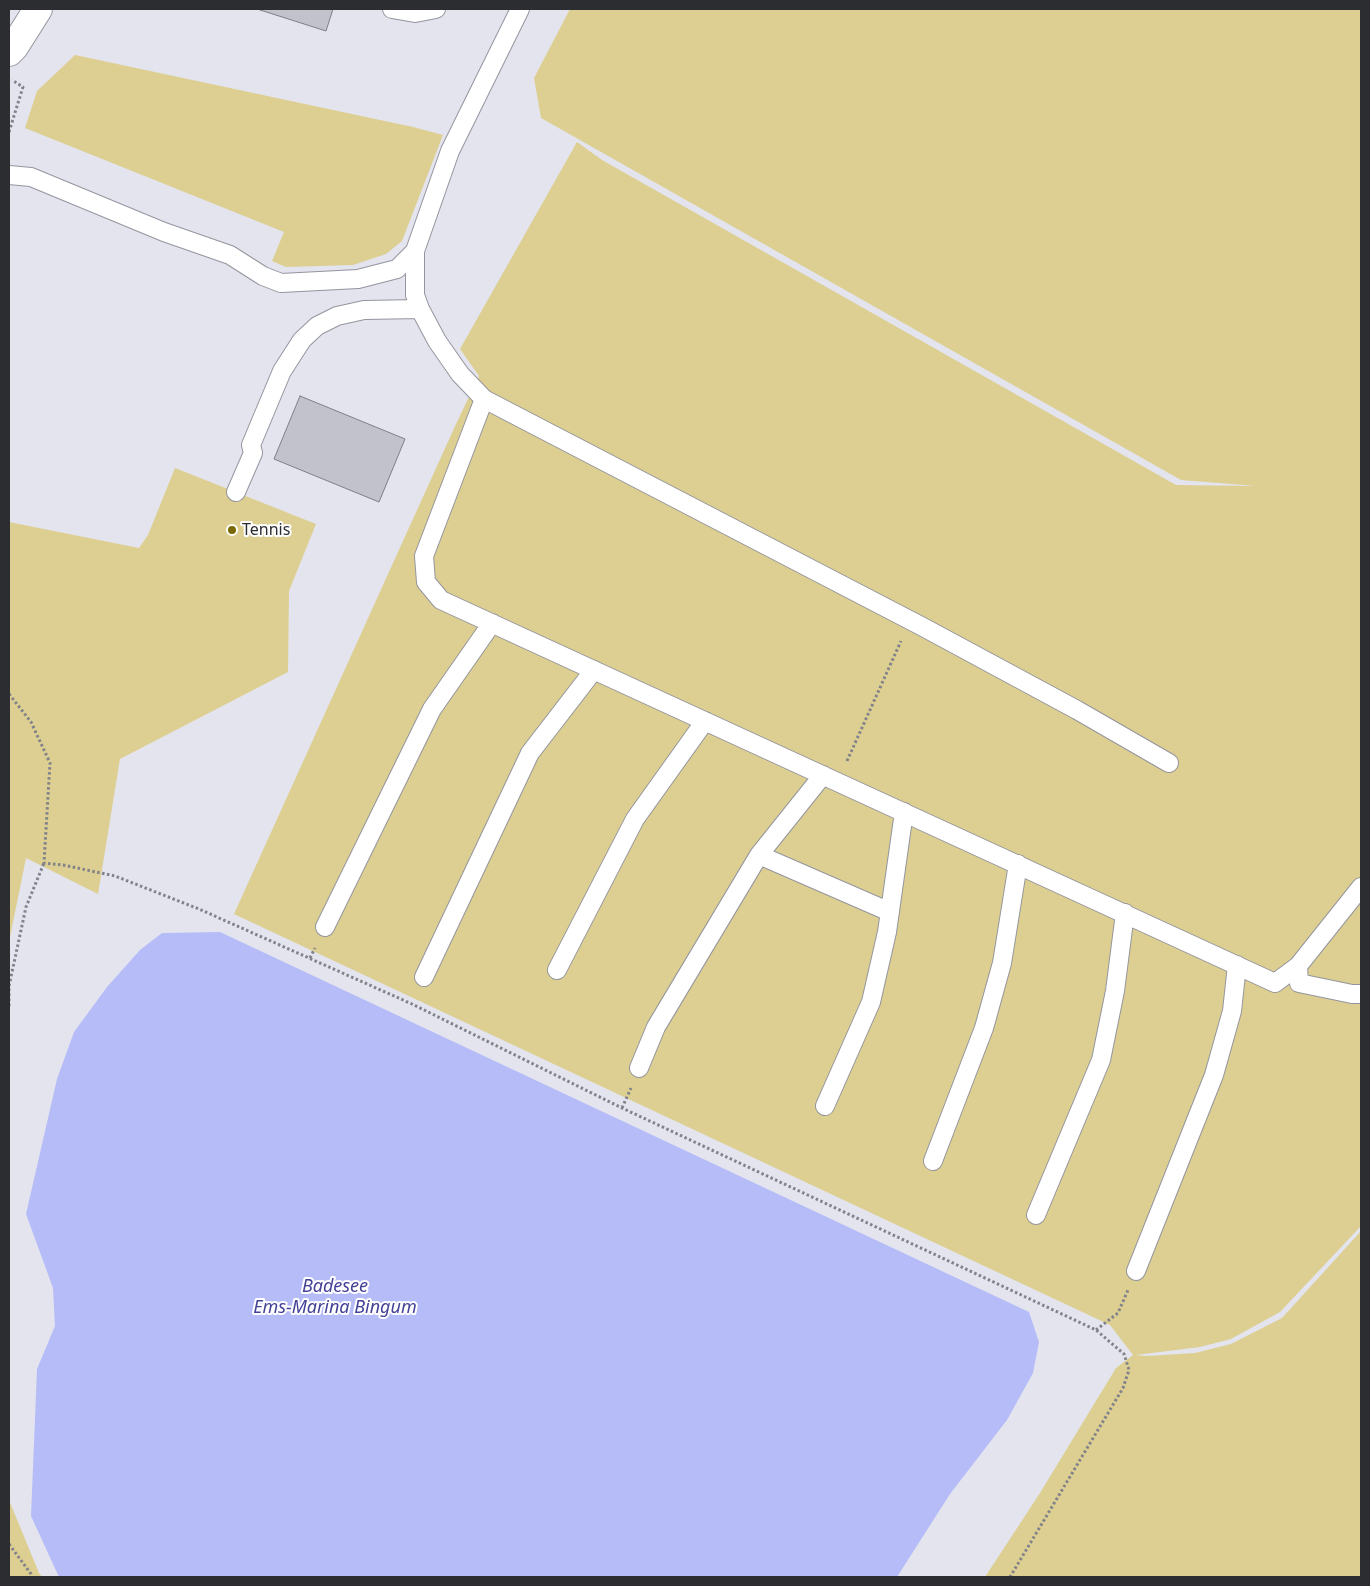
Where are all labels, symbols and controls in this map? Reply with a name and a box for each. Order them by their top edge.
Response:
place label: Tennis [242,520,290,540]
marker: Tennis [226,524,238,536]
water label: Badesee Ems-Marina Bingum [253,1276,417,1318]

